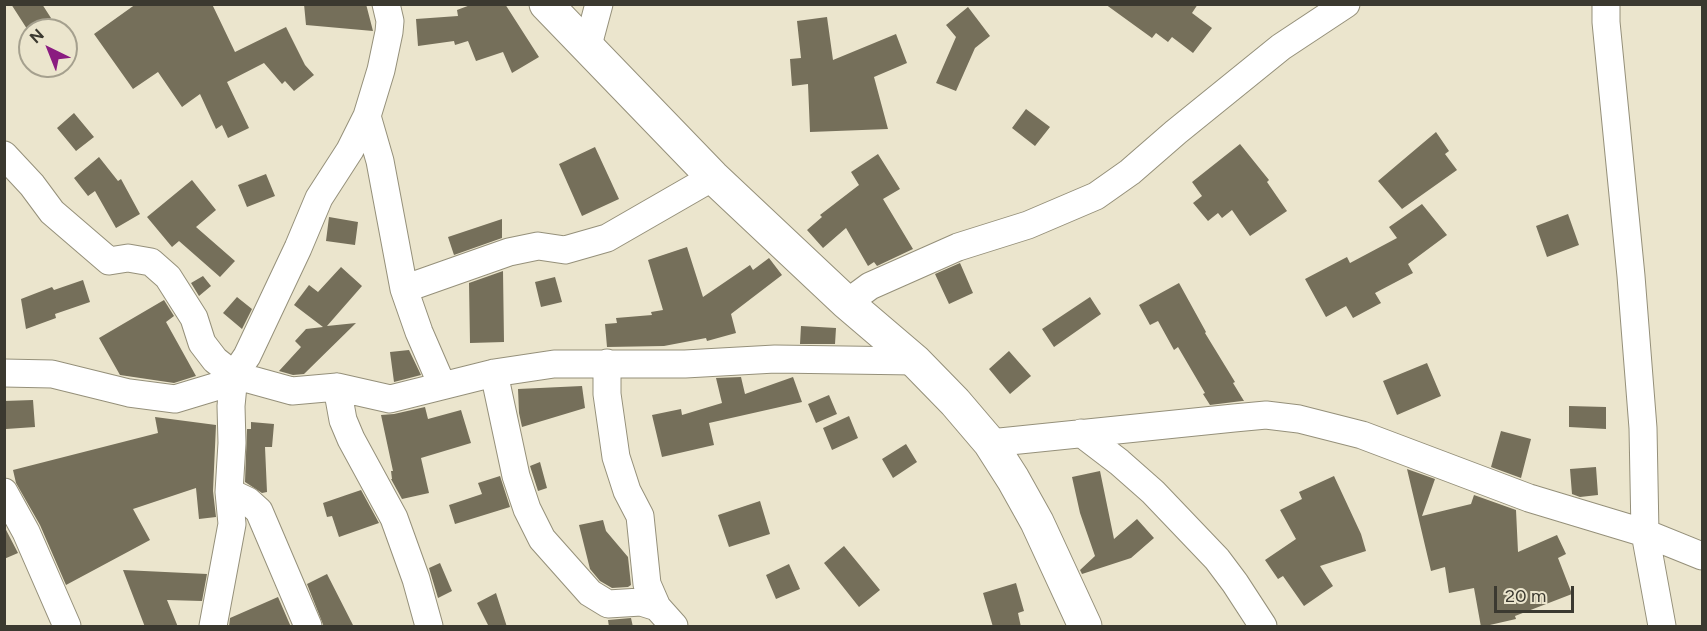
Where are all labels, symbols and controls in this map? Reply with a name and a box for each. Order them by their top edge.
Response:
north arrow [18,18,78,78]
text: N [26,25,48,47]
scale bar [1497,574,1576,612]
text: 20 m [1505,585,1546,607]

